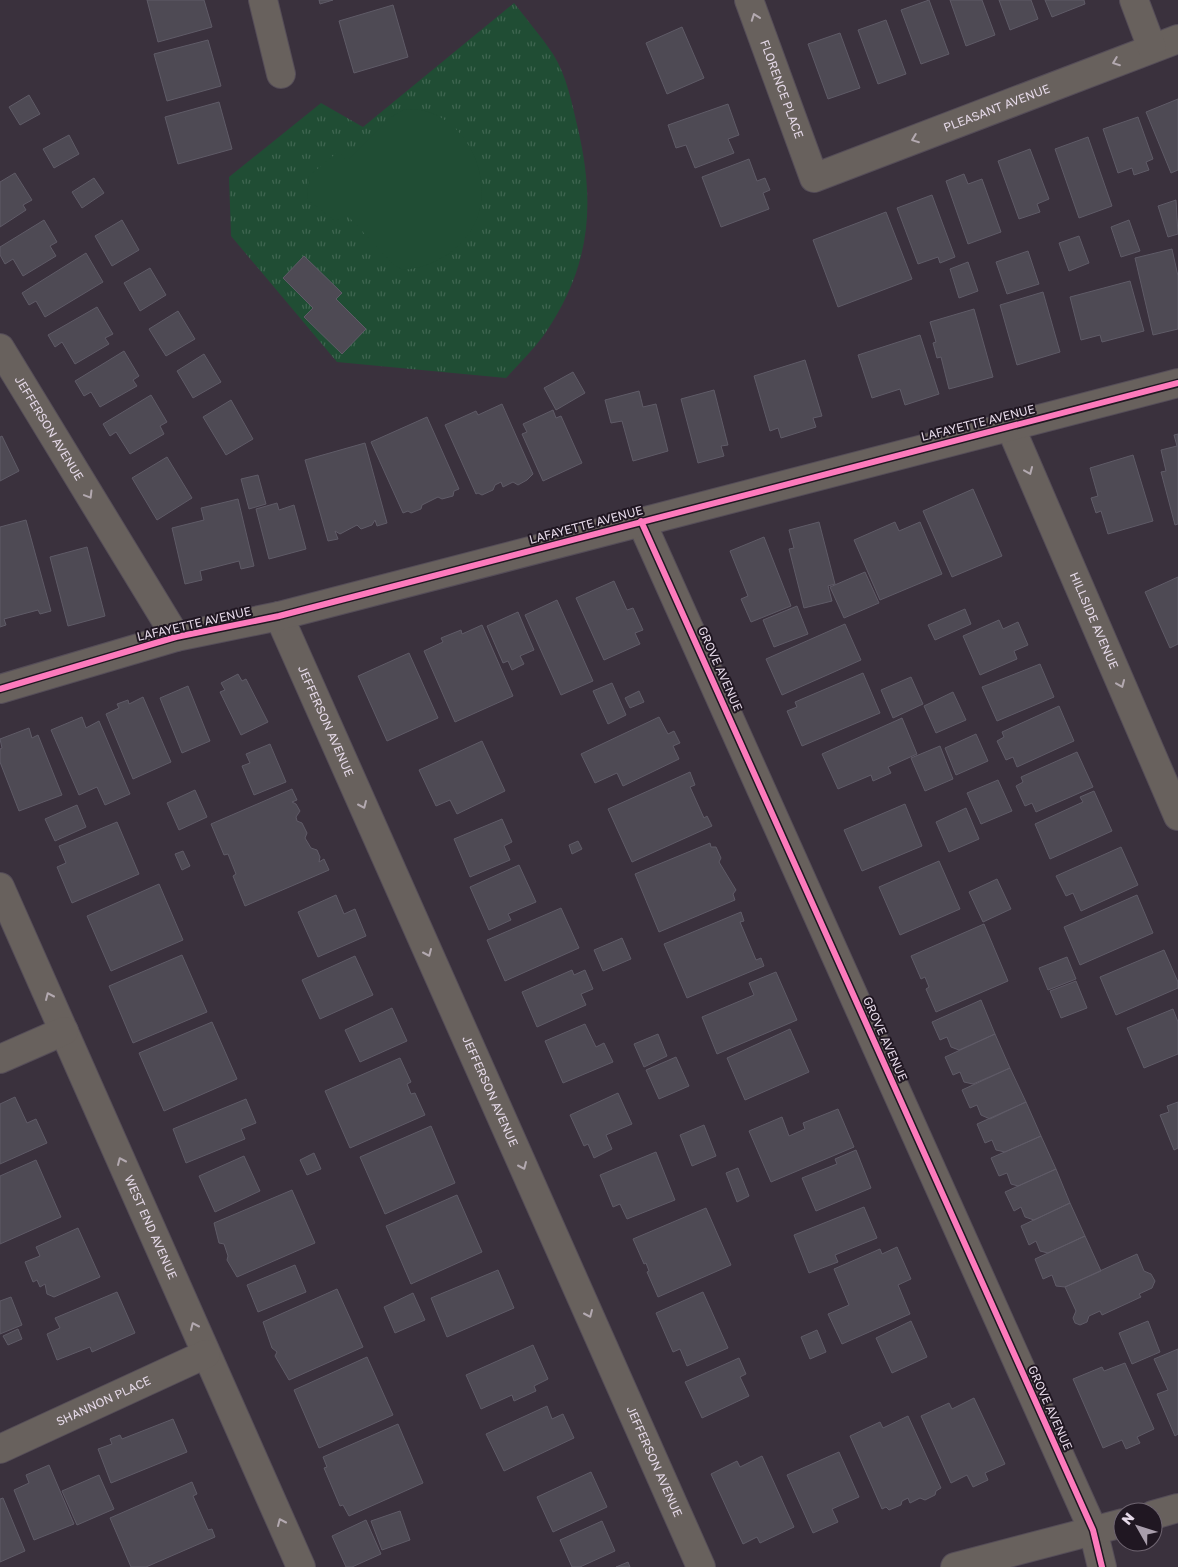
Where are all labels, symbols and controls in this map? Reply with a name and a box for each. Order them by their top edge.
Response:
one-way arrow [751,13,761,22]
street label: FLORENCE PLACE [757,38,807,140]
one-way arrow [1112,56,1121,66]
street label: PLEASANT AVENUE [941,81,1052,135]
one-way arrow [911,133,920,143]
street label: JEFFERSON AVENUE [12,373,87,483]
street label: LAFAYETTE AVENUE [919,401,1036,444]
one-way arrow [1023,466,1034,475]
one-way arrow [83,489,93,498]
street label: LAFAYETTE AVENUE [528,502,644,547]
street label: HILLSIDE AVENUE [1067,570,1122,671]
street label: LAFAYETTE AVENUE [135,603,252,644]
street label: GROVE AVENUE [695,624,746,713]
street label: JEFFERSON AVENUE [295,663,357,779]
one-way arrow [1115,679,1126,688]
one-way arrow [356,800,367,809]
one-way arrow [422,948,433,957]
one-way arrow [45,992,55,1001]
street label: GROVE AVENUE [860,994,911,1083]
street label: JEFFERSON AVENUE [459,1033,522,1149]
one-way arrow [117,1157,128,1166]
one-way arrow [516,1161,527,1170]
street label: WEST END AVENUE [121,1173,181,1281]
one-way arrow [582,1309,593,1318]
one-way arrow [189,1322,200,1331]
street label: GROVE AVENUE [1025,1363,1076,1452]
street label: SHANNON PLACE [54,1373,153,1429]
street label: JEFFERSON AVENUE [623,1403,686,1519]
north arrow [1113,1502,1163,1552]
text: N [1118,1509,1137,1528]
one-way arrow [277,1518,287,1527]

